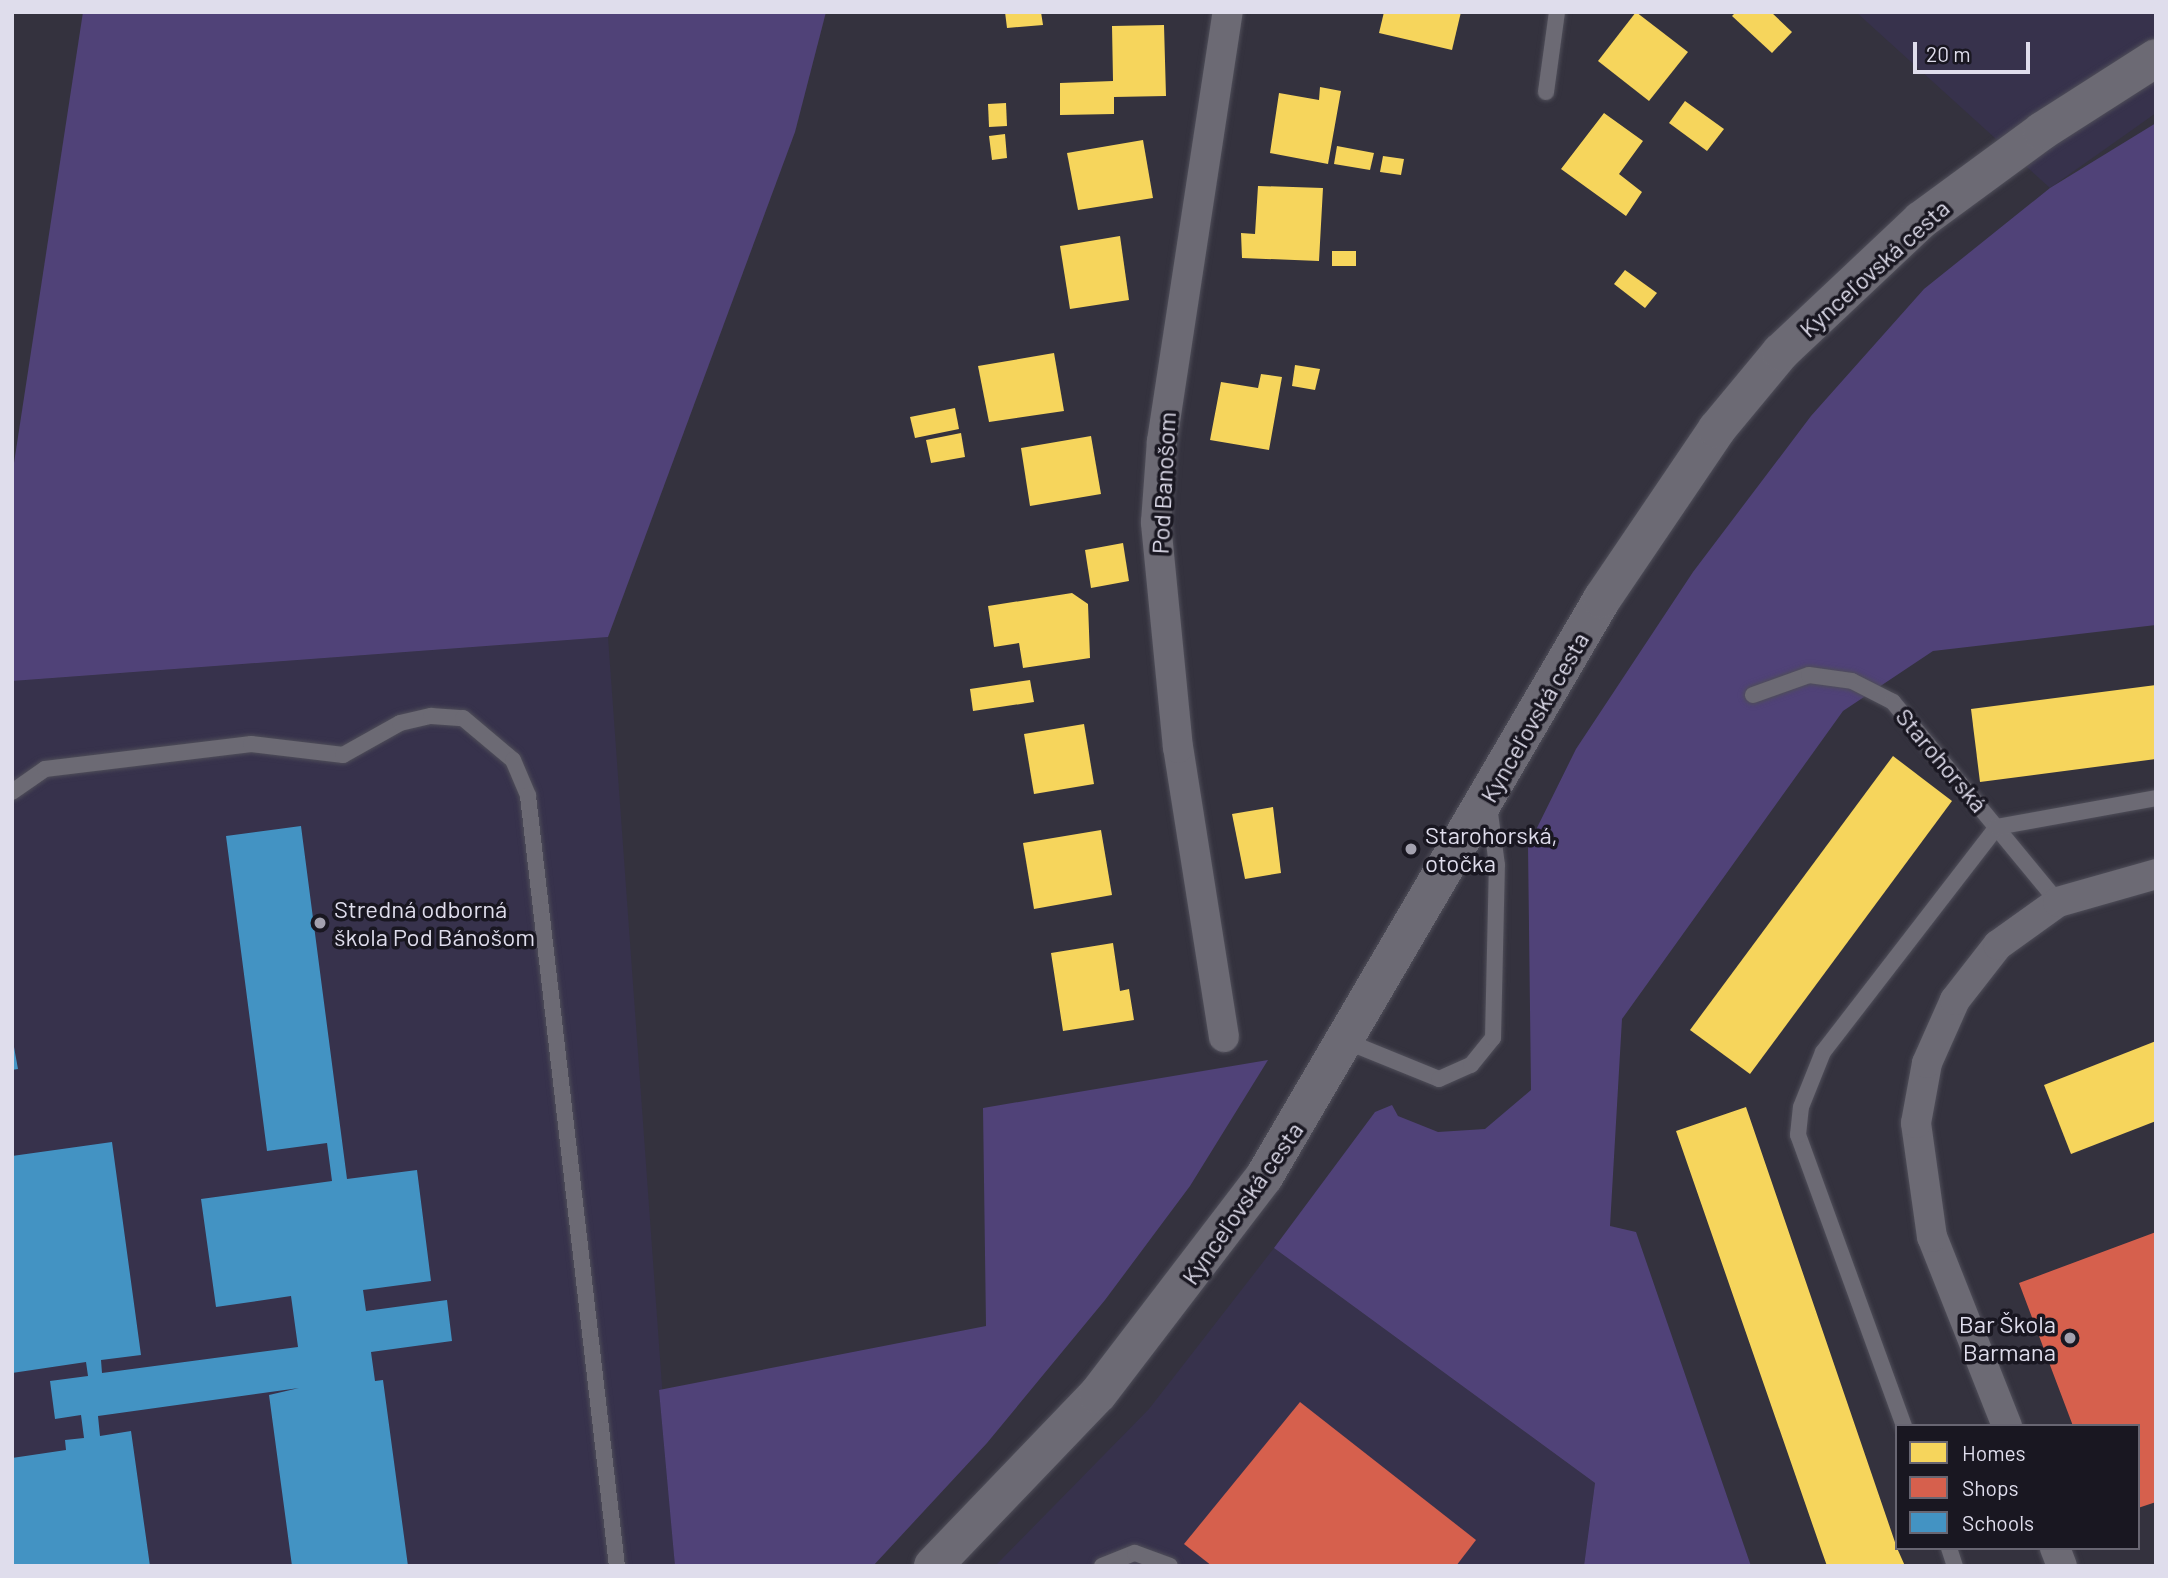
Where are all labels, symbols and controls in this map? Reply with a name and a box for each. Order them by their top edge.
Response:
scale bar [1916,28,2033,72]
text: 20 m [1926,41,1971,66]
street label: Kynceľovská cesta [1793,193,1955,343]
street label: Pod Banošom [1145,411,1181,555]
street label: Kynceľovská cesta [1474,627,1594,807]
street label: Starohorská [1890,702,1994,818]
place label: Starohorská, otočka [1425,821,1558,877]
marker: Starohorská, otočka [1403,841,1419,857]
place label: Stredná odborná škola Pod Bánošom [334,895,535,951]
marker: Stredná odborná škola Pod Bánošom [312,915,328,931]
street label: Kynceľovská cesta [1175,1116,1309,1290]
place label: Bar Škola Barmana [1959,1310,2056,1366]
marker: Bar Škola Barmana [2062,1330,2078,1346]
legend [1895,1424,2140,1550]
text: Homes [1962,1440,2026,1465]
text: Shops [1962,1475,2019,1500]
text: Schools [1962,1510,2034,1535]

